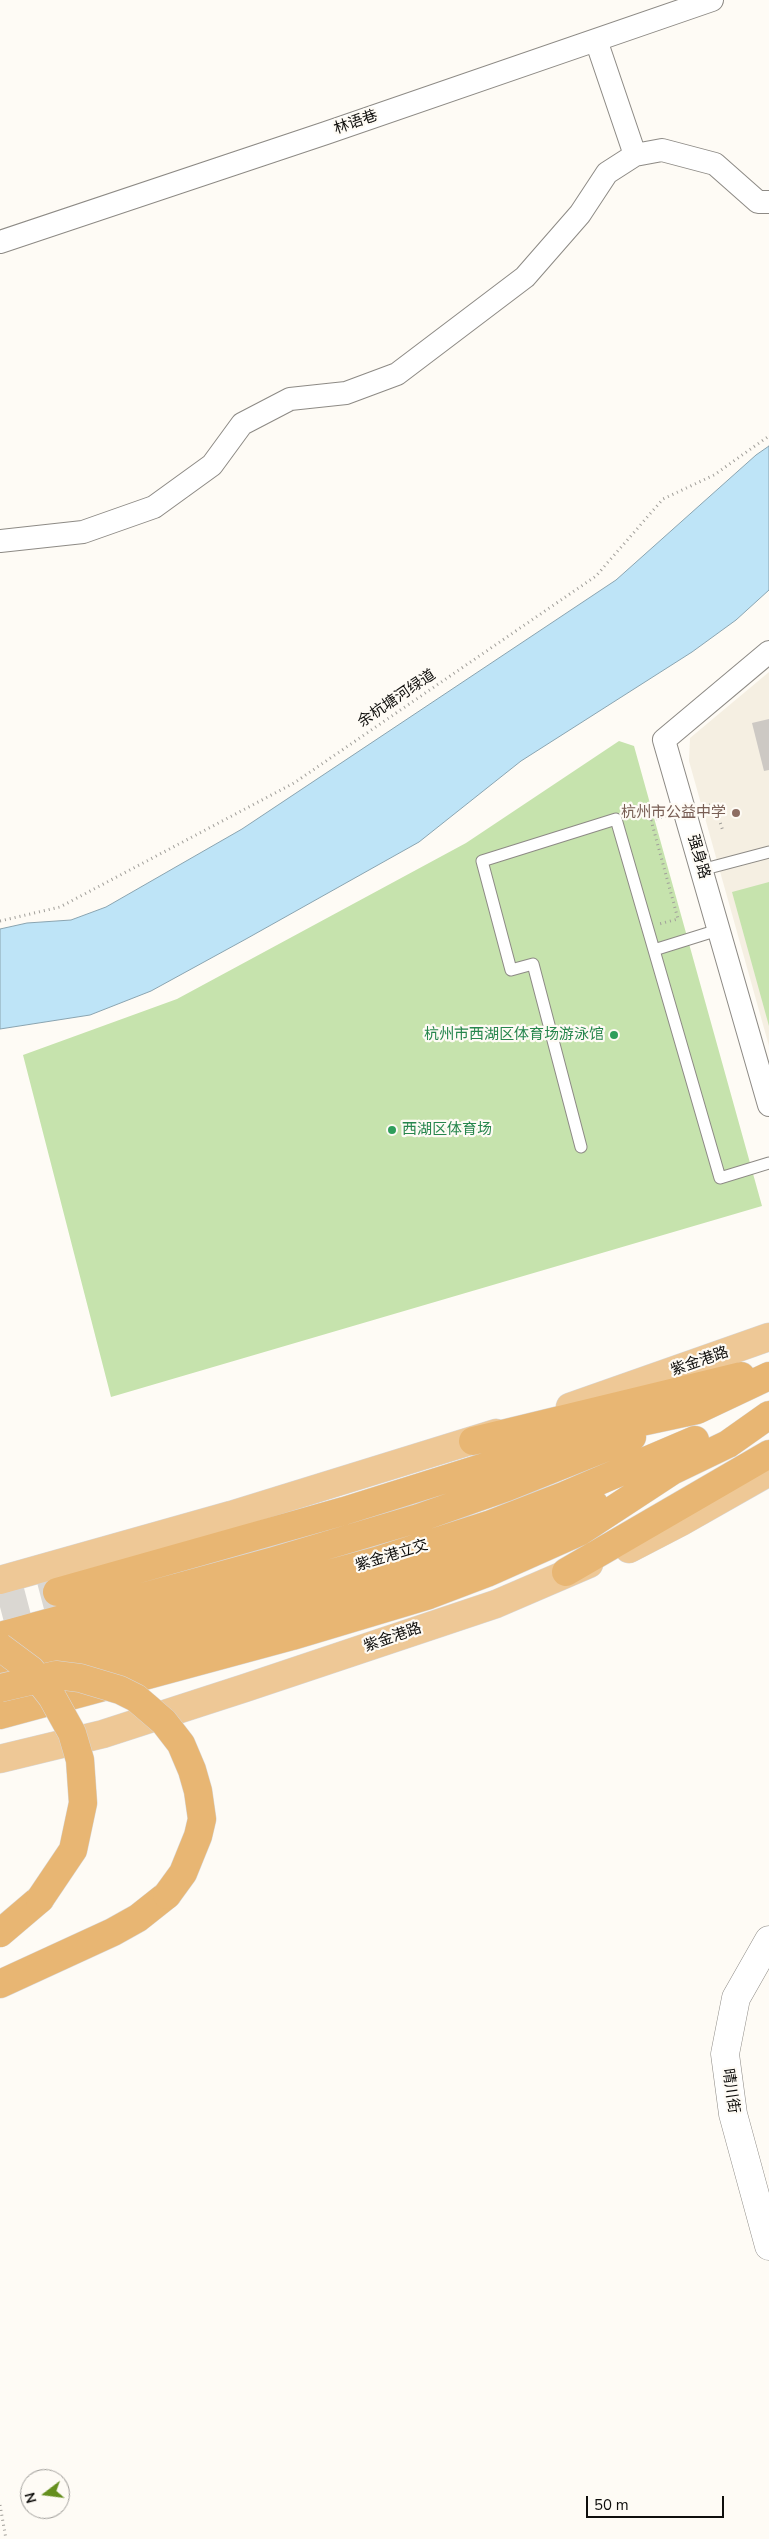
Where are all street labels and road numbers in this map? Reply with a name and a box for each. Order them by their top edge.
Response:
street label: 林语巷 [332,107,380,139]
street label: 余杭塘河绿道 [355,666,439,732]
street label: 强身路 [683,833,713,881]
street label: 紫金港路 [669,1344,731,1380]
street label: 紫金港立交 [354,1536,430,1576]
street label: 紫金港路 [362,1620,424,1656]
street label: 晴川街 [718,2067,742,2115]

